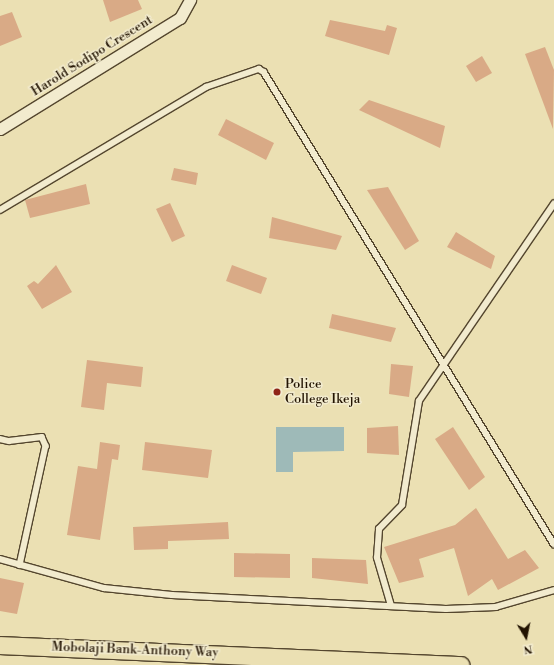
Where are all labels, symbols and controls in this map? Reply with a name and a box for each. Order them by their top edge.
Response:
street label: Harold Sodipo Crescent [29,12,155,100]
place label: Police College Ikeja [285,377,360,408]
marker: Police College Ikeja [272,387,282,397]
north arrow [506,617,546,657]
street label: Mobolaji Bank-Anthony Way [51,639,219,661]
text: N [523,641,534,656]

